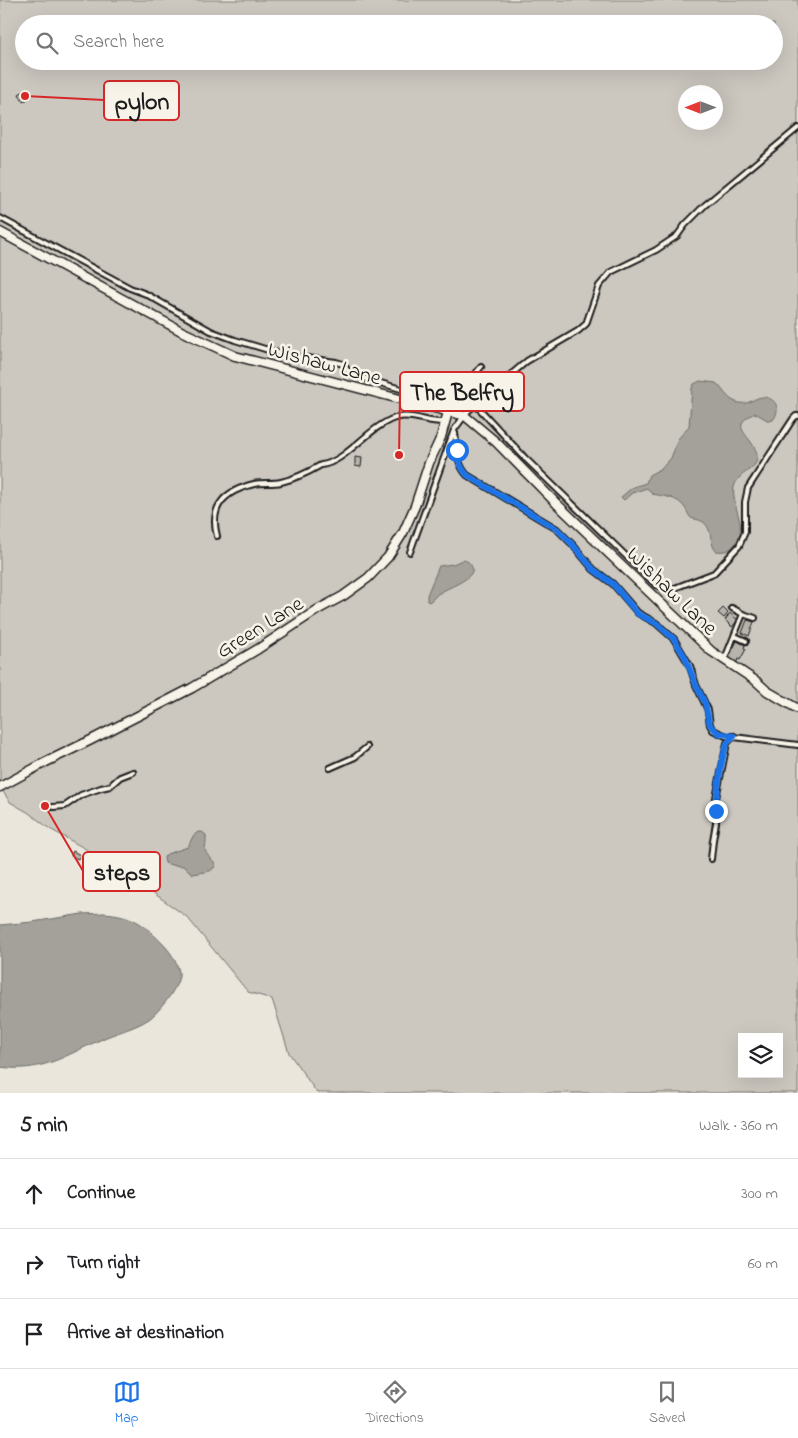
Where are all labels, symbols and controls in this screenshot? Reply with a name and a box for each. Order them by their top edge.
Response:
search box [15,15,783,70]
icon: search [33,29,61,57]
text: Search here [73,29,164,56]
callout: pylon [104,81,179,120]
north arrow [678,85,723,130]
text: pylon [115,86,170,122]
street label: Wishaw Lane [264,334,385,395]
callout: The Belfry [400,372,524,411]
text: The Belfry [410,377,514,413]
route start [446,439,469,462]
street label: Wishaw Lane [618,540,724,644]
street label: Green Lane [211,589,310,668]
route end [705,800,728,823]
callout: steps [83,852,160,891]
text: steps [94,857,150,892]
map controls [738,1033,783,1078]
button: layers [738,1033,783,1078]
text: 5 min [20,1111,68,1141]
text: Walk · 360 m [699,1114,778,1138]
icon: ahead [20,1180,48,1208]
text: Continue [67,1180,135,1207]
text: 300 m [741,1182,778,1206]
icon: right [20,1250,48,1278]
text: Turn right [67,1250,140,1277]
text: 60 m [748,1252,778,1276]
icon: arrive [20,1320,48,1348]
text: Arrive at destination [67,1320,224,1347]
tab: Map [113,1378,141,1429]
tab: Directions [366,1378,424,1429]
tab: Saved [649,1378,685,1429]

